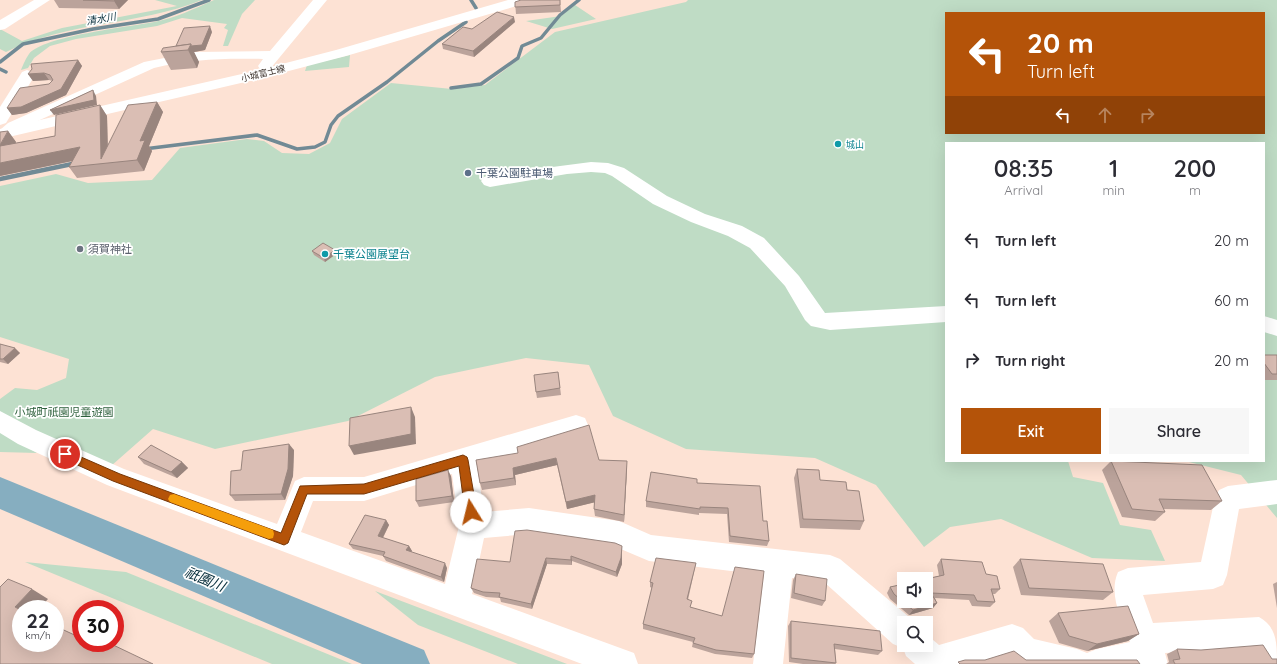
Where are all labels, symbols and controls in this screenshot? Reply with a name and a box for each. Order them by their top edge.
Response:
water label: 清水川 [85,10,118,28]
text: 20 m [1027,25,1094,60]
icon: left [961,28,1013,80]
text: Turn left [1027,60,1095,83]
street label: 小城富士線 [240,62,287,84]
icon: left [1052,104,1074,126]
icon: ahead [1094,104,1116,126]
icon: right [1136,104,1158,126]
marker: 城山 [833,139,843,149]
place label: 城山 [846,139,864,150]
text: 08:35 [994,153,1054,183]
text: 1 [1109,153,1118,183]
text: 200 [1173,153,1216,183]
place label: 千葉公園駐車場 [476,166,553,180]
marker: 千葉公園駐車場 [463,168,473,178]
text: Arrival [1004,182,1043,198]
text: min [1103,182,1125,198]
text: m [1189,182,1201,198]
icon: left [961,229,983,251]
text: Turn left [995,231,1057,250]
text: 20 m [1214,231,1249,250]
place label: 須賀神社 [88,242,132,256]
marker: 須賀神社 [75,244,85,254]
place label: 千葉公園展望台 [333,247,410,261]
marker: 千葉公園展望台 [320,249,330,259]
icon: left [961,289,983,311]
text: Turn left [995,291,1057,310]
text: 60 m [1214,291,1249,310]
icon: right [961,349,983,371]
text: Turn right [995,351,1066,370]
text: 20 m [1214,351,1249,370]
park label: 小城町祇園児童遊園 [15,405,114,419]
button: Exit [961,408,1101,454]
button: Share [1109,408,1249,454]
pin [48,437,82,471]
icon: arrive [54,443,76,465]
position arrow [450,491,492,533]
water label: 祇園川 [182,563,230,596]
map controls [897,572,933,652]
button: sound [897,572,933,608]
speed limit sign: 30 [72,600,124,652]
text: 22 [27,608,49,633]
button: search [897,616,933,652]
text: km/h [25,629,51,642]

